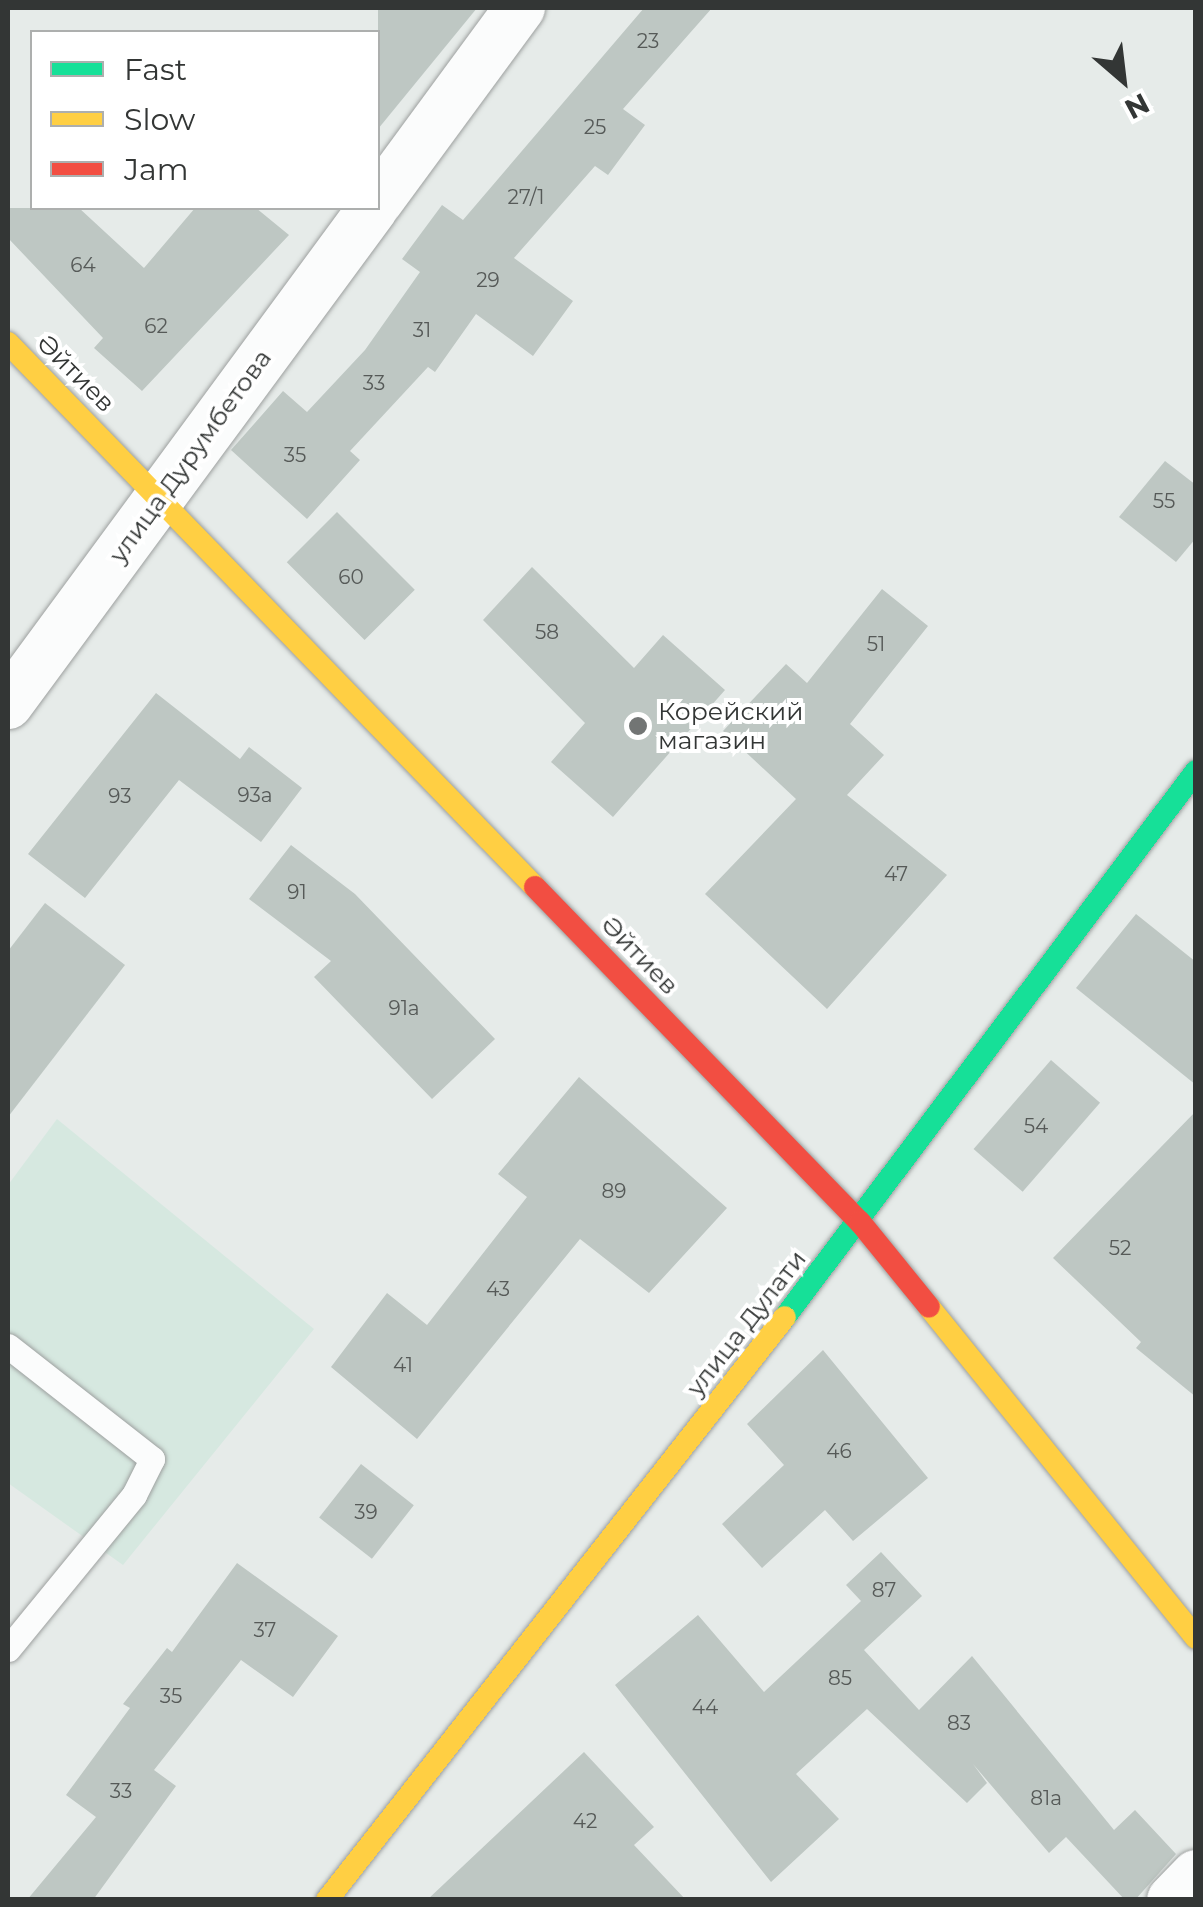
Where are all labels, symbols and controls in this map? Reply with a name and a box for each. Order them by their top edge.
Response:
house number: 23 [637,29,659,53]
legend [30,30,380,210]
north arrow [1073,30,1173,130]
text: Fast [124,51,187,88]
text: N [1119,86,1155,127]
text: Slow [124,101,195,138]
house number: 25 [584,115,606,139]
text: Jam [124,151,189,188]
house number: 27/1 [508,185,544,209]
house number: 64 [70,253,96,277]
house number: 29 [476,268,500,292]
house number: 62 [144,314,168,338]
house number: 31 [413,318,431,342]
street label: Әйтиев [31,328,121,418]
street label: улица Дурумбетова [103,344,277,568]
house number: 33 [363,371,385,395]
house number: 35 [284,443,306,467]
house number: 55 [1153,489,1175,513]
house number: 60 [338,565,364,589]
house number: 58 [535,620,559,644]
house number: 51 [867,632,885,656]
place label: Корейский магазин [658,697,803,756]
marker: Корейский магазин [627,715,649,737]
house number: 93а [238,783,272,807]
house number: 93 [108,784,132,808]
house number: 47 [884,862,908,886]
house number: 91 [287,880,307,904]
street label: Әйтиев [595,910,685,1000]
house number: 91а [388,996,420,1020]
house number: 54 [1024,1114,1048,1138]
house number: 89 [602,1179,626,1203]
house number: 52 [1109,1236,1131,1260]
street label: улица Дулати [680,1244,812,1402]
house number: 43 [486,1277,510,1301]
house number: 41 [393,1353,413,1377]
house number: 46 [826,1439,852,1463]
house number: 39 [354,1500,378,1524]
house number: 87 [872,1578,896,1602]
house number: 37 [254,1618,276,1642]
house number: 85 [828,1666,852,1690]
house number: 35 [160,1684,182,1708]
house number: 44 [692,1695,718,1719]
house number: 83 [947,1711,971,1735]
house number: 33 [110,1779,132,1803]
house number: 81а [1030,1786,1062,1810]
house number: 42 [573,1809,597,1833]

